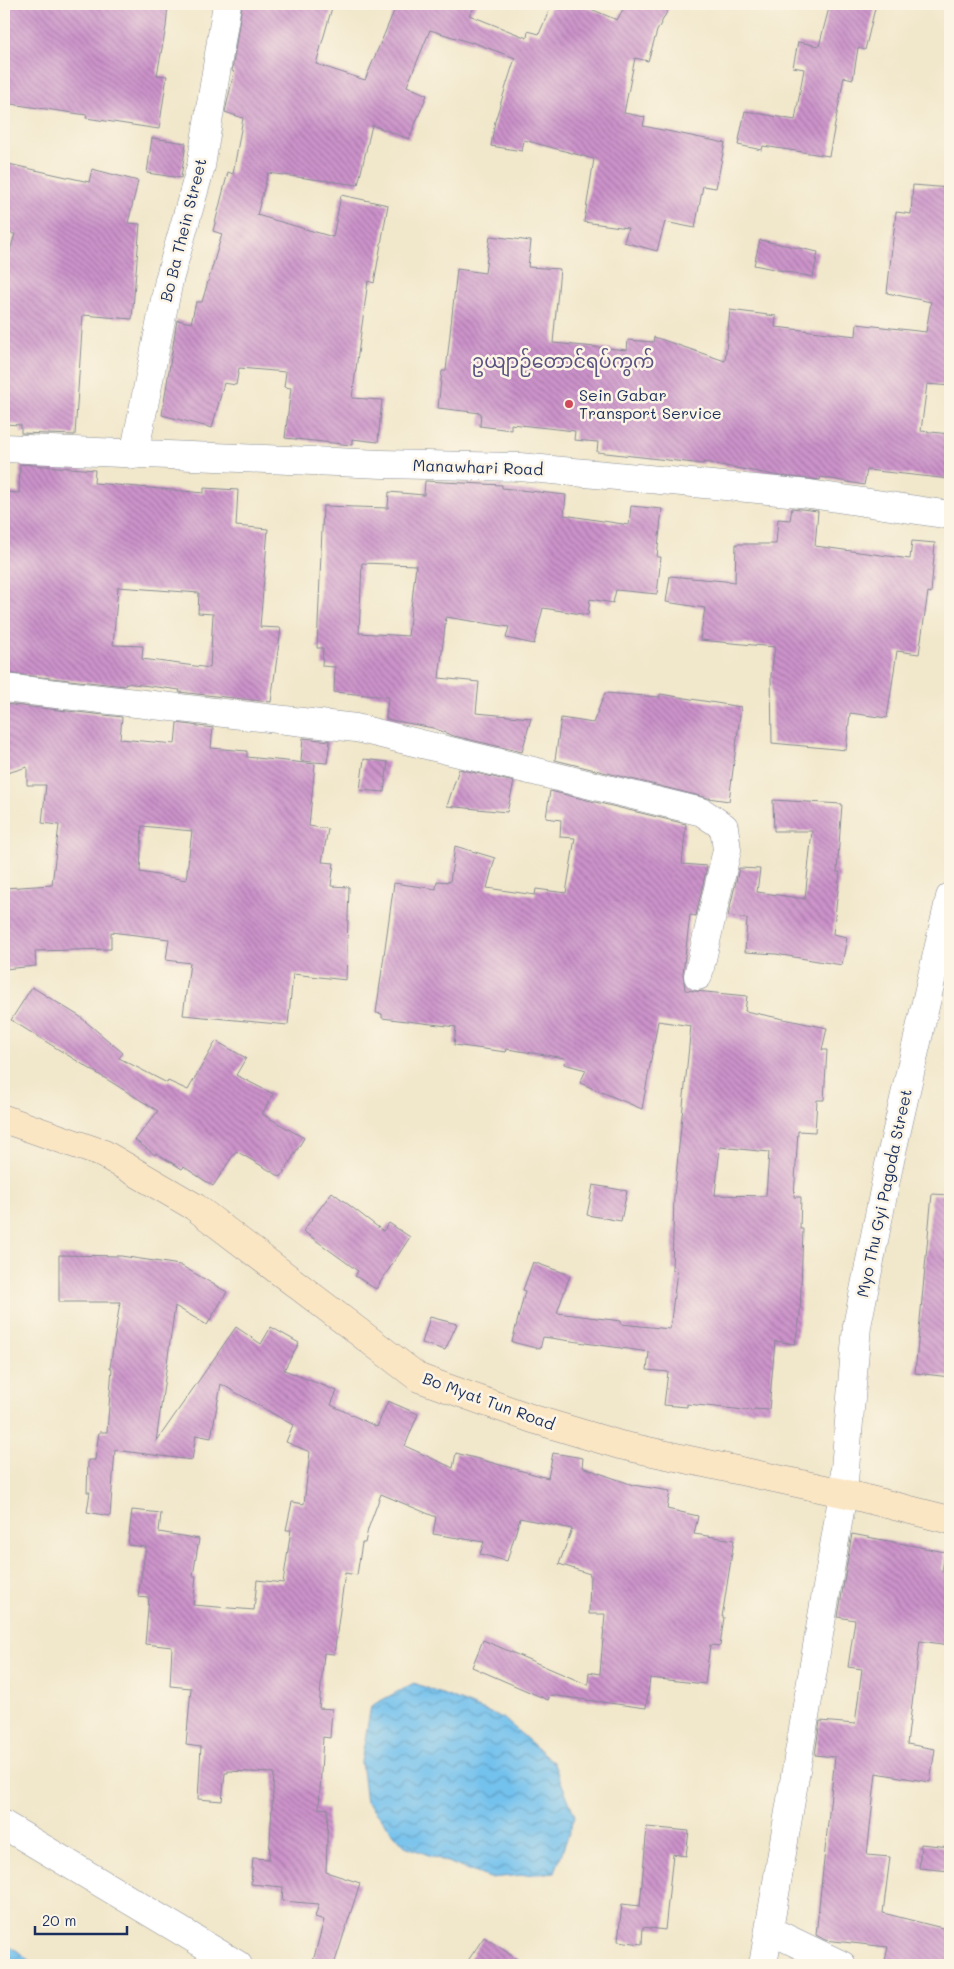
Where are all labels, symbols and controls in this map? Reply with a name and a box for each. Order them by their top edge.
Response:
street label: Bo Ba Thein Street [155,156,211,304]
district label: ဥယျာဉ်တောင်ရပ်ကွက် [472,347,654,377]
place label: Sein Gabar Transport Service [579,384,722,423]
marker: Sein Gabar Transport Service [563,398,575,410]
street label: Manawhari Road [412,454,544,479]
street label: Myo Thu Gyi Pagoda Street [851,1087,916,1299]
street label: Bo Myat Tun Road [420,1367,558,1434]
scale bar [35,1904,128,1936]
text: 20 m [42,1910,76,1930]

